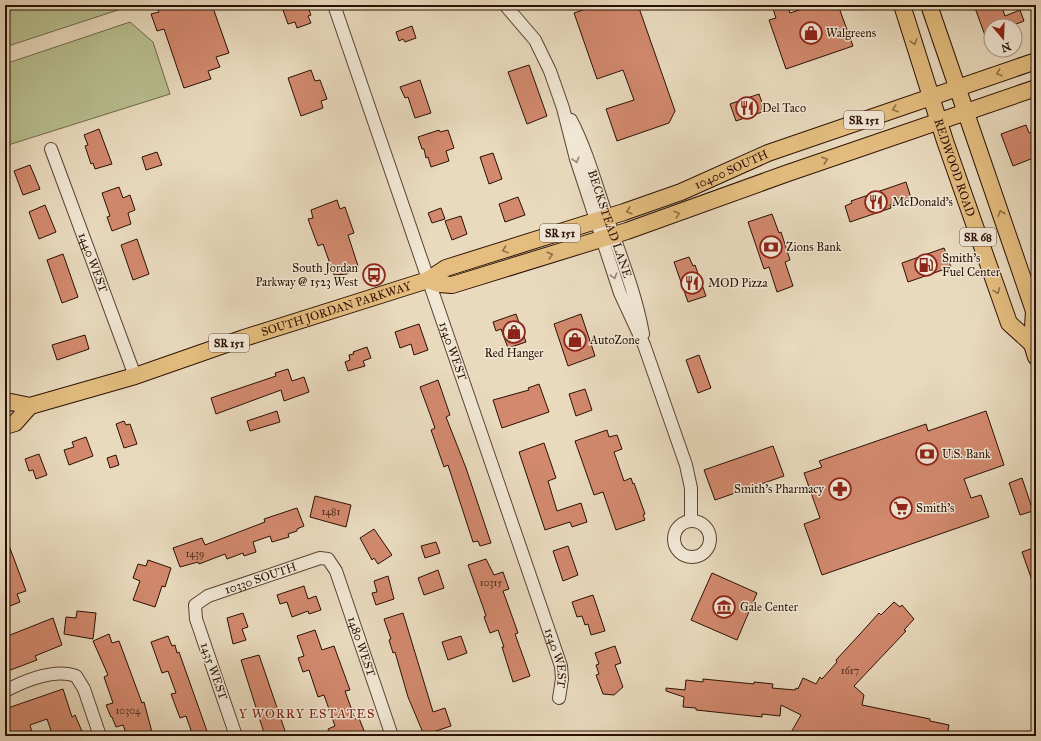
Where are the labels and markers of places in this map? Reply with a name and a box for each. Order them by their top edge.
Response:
shop icon: Walgreens [798,20,824,46]
place label: Walgreens [826,26,876,41]
restaurant icon: Del Taco [734,95,760,121]
place label: Del Taco [762,101,806,115]
restaurant icon: McDonald's [863,189,889,215]
place label: McDonald's [892,195,953,209]
bank icon: Zions Bank [758,234,784,260]
place label: Zions Bank [786,240,842,254]
place label: Smith's Fuel Center [942,251,1001,279]
fuel station icon: Smith's Fuel Center [913,252,939,278]
place label: South Jordan Parkway @ 1523 West [255,261,359,289]
bus stop icon: South Jordan Parkway @ 1523 West [361,262,387,288]
restaurant icon: MOD Pizza [679,270,705,296]
place label: MOD Pizza [708,276,769,290]
shop icon: Red Hanger [501,319,527,345]
shop icon: AutoZone [562,327,588,353]
place label: AutoZone [589,333,640,347]
place label: Red Hanger [484,346,544,361]
bank icon: U.S. Bank [914,441,940,467]
place label: U.S. Bank [942,447,991,461]
pharmacy icon: Smith's Pharmacy [827,476,853,502]
place label: Smith's Pharmacy [734,482,824,496]
supermarket icon: Smith's [888,495,914,521]
place label: Smith's [916,501,954,515]
museum icon: Gale Center [711,594,737,620]
place label: Gale Center [740,600,798,614]

